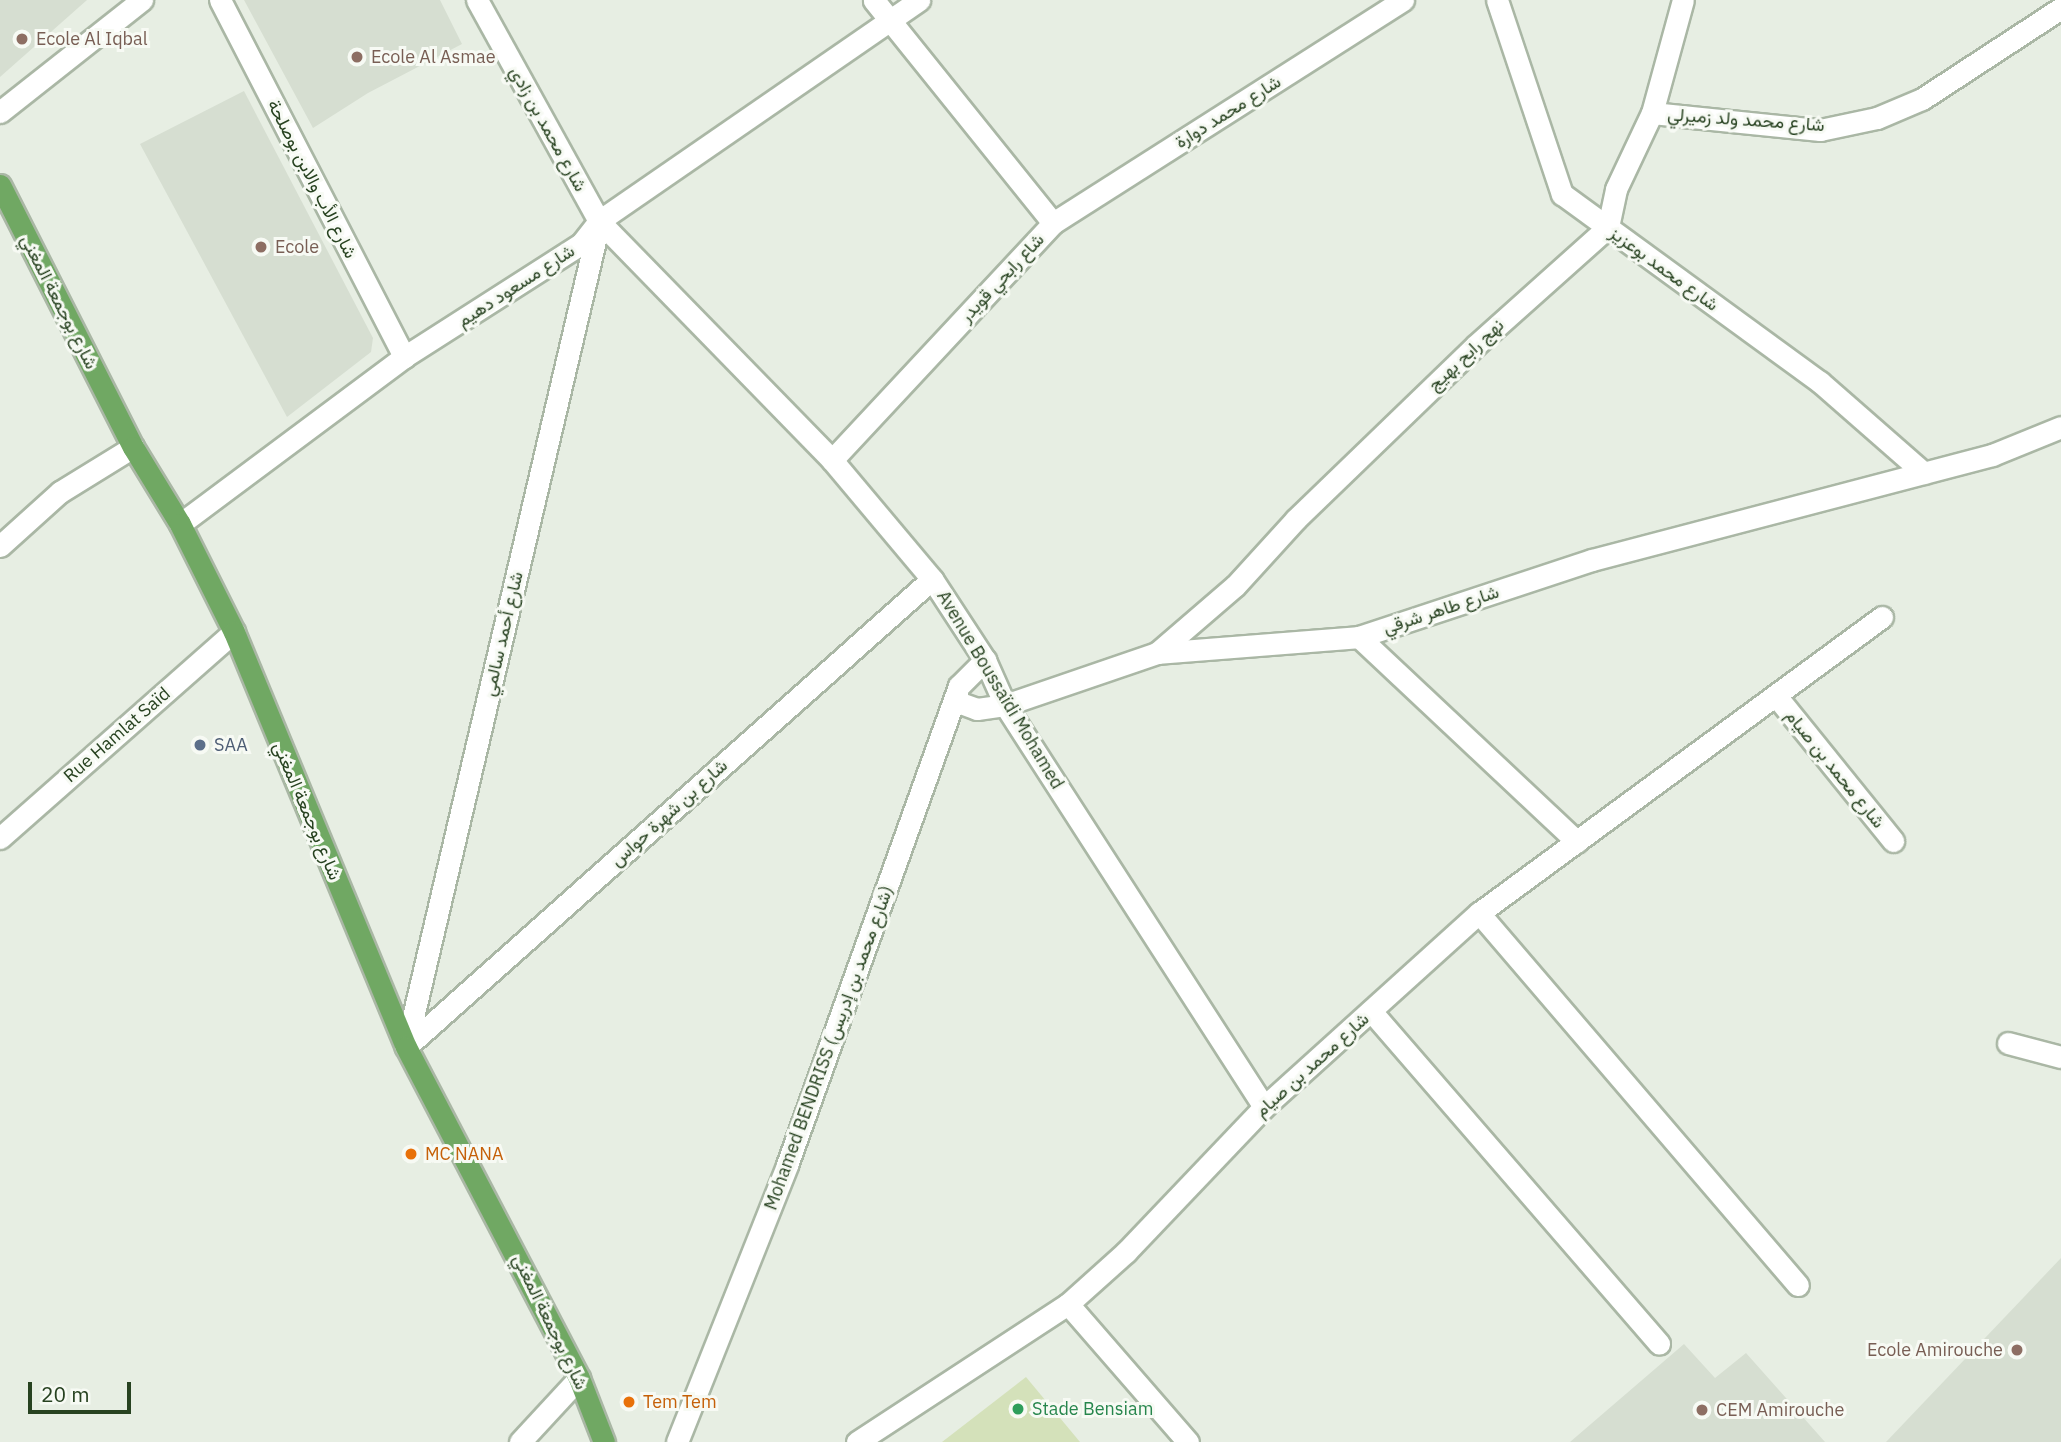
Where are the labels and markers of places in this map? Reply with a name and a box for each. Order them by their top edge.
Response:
place label: Ecole Al Iqbal [36,28,148,50]
marker: Ecole Al Iqbal [14,31,30,47]
place label: Ecole Al Asmae [371,46,496,68]
marker: Ecole Al Asmae [349,49,365,65]
place label: Ecole [275,236,319,258]
marker: Ecole [253,239,269,255]
place label: SAA [214,734,248,756]
marker: SAA [192,737,208,753]
place label: MC NANA [425,1143,504,1165]
marker: MC NANA [403,1146,419,1162]
place label: Ecole Amirouche [1867,1339,2003,1361]
marker: Ecole Amirouche [2009,1342,2025,1358]
place label: Tem Tem [643,1391,717,1413]
marker: Tem Tem [621,1394,637,1410]
place label: Stade Bensiam [1032,1398,1153,1420]
place label: CEM Amirouche [1716,1399,1844,1421]
marker: Stade Bensiam [1010,1401,1026,1417]
marker: CEM Amirouche [1694,1402,1710,1418]

